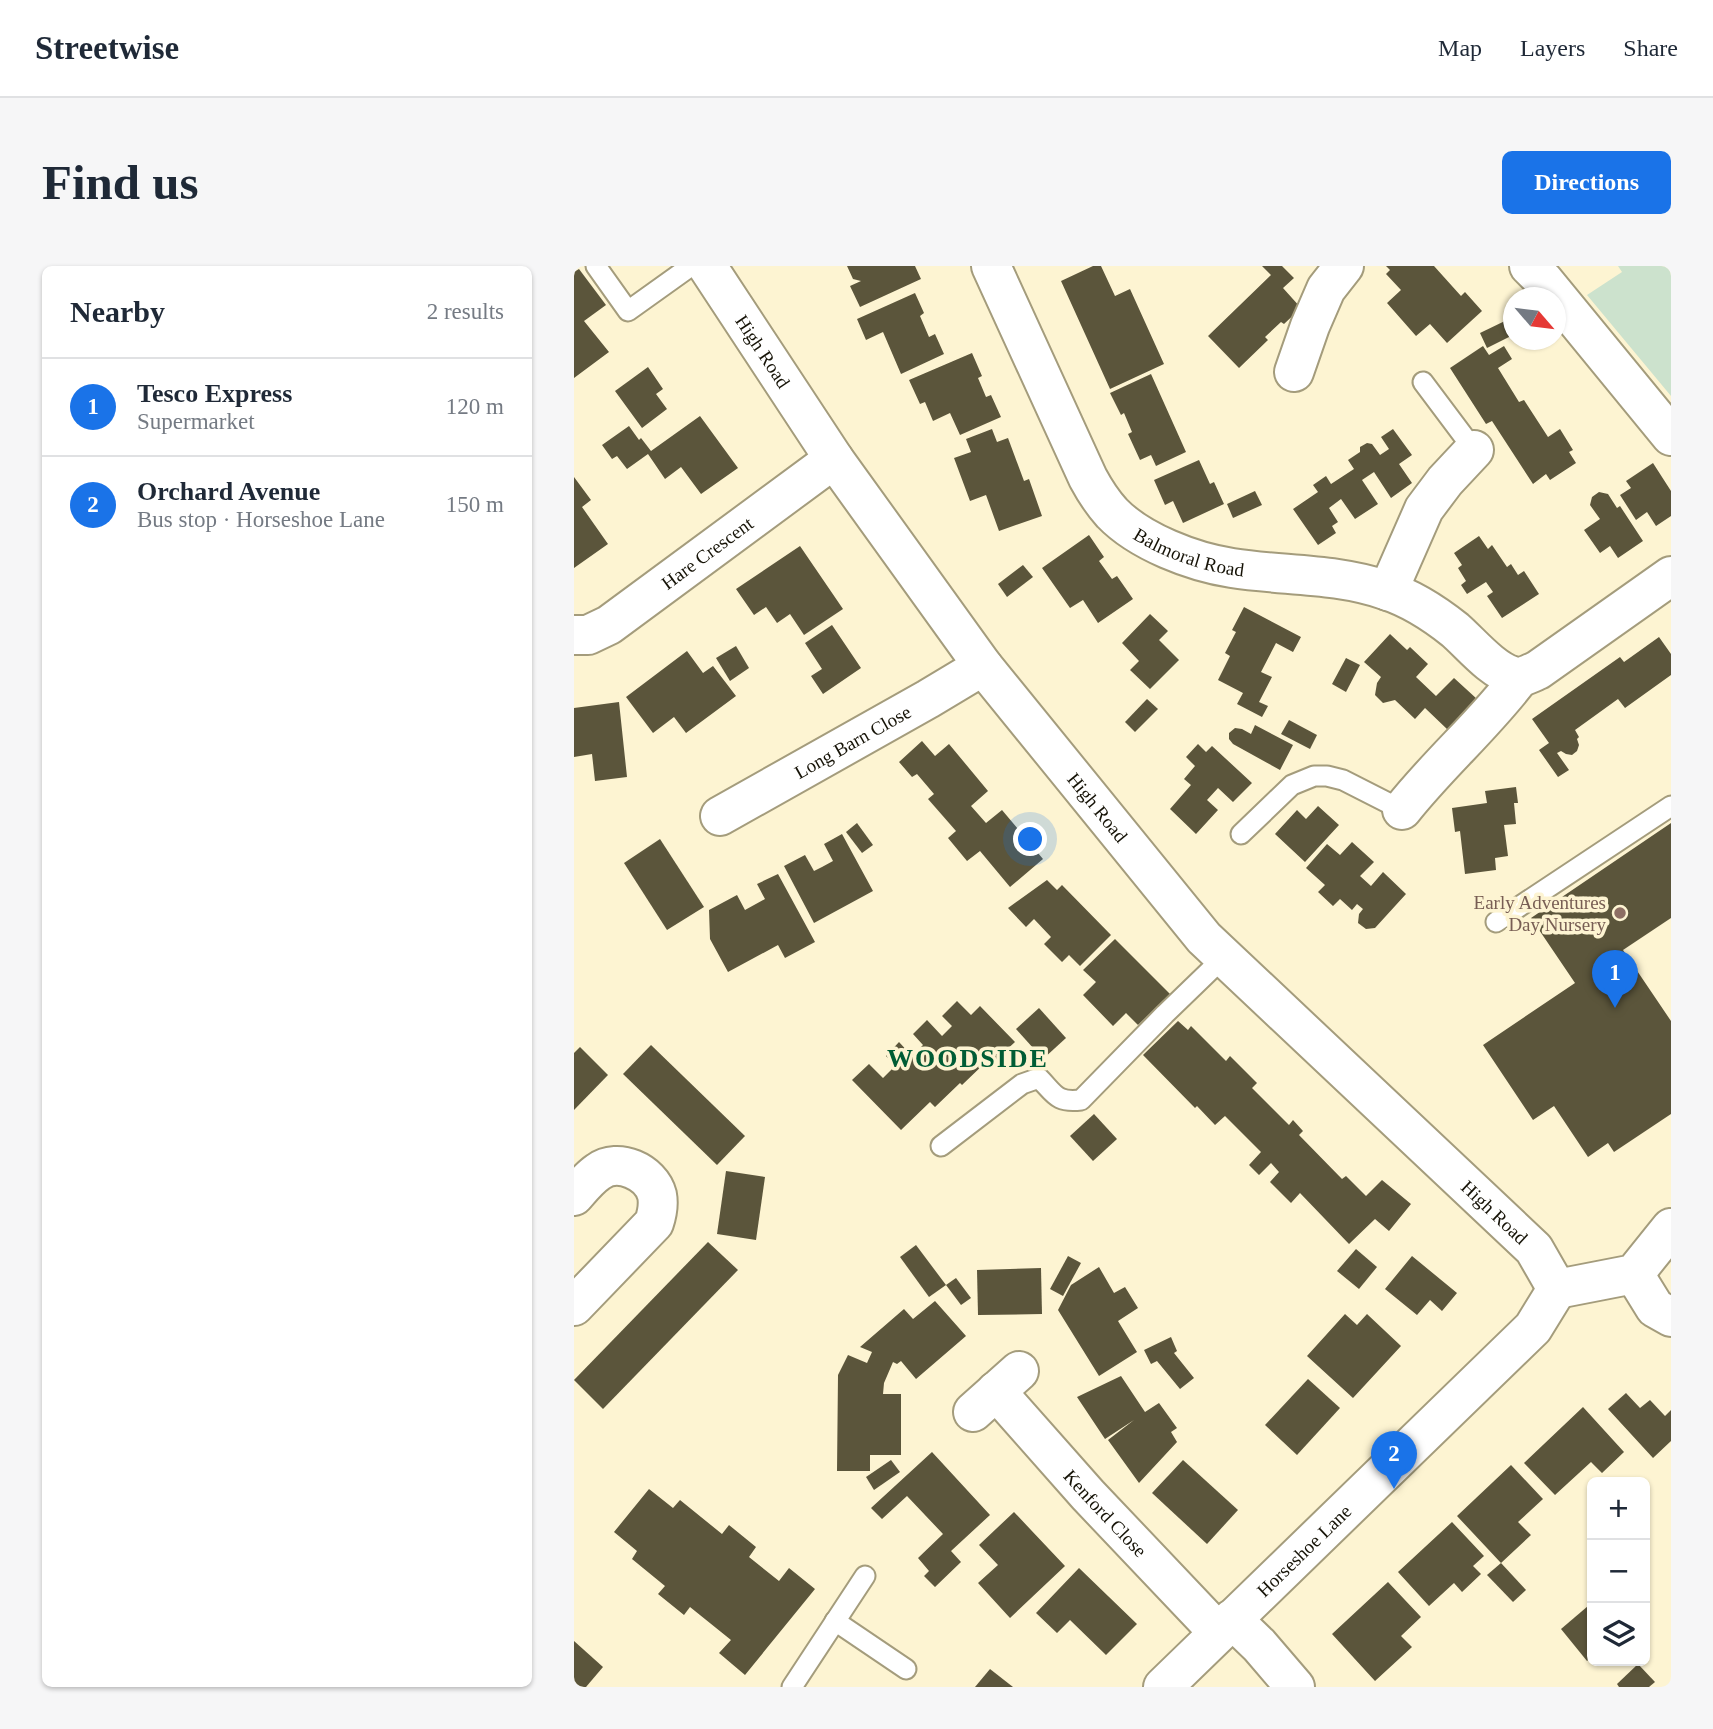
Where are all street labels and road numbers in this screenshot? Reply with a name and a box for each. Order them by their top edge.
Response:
street label: High Road [731,311,794,392]
street label: Hare Crescent [657,512,758,594]
street label: Balmoral Road [1130,524,1246,581]
street label: Long Barn Close [791,701,914,783]
street label: High Road [1063,769,1132,847]
street label: High Road [1457,1176,1532,1249]
street label: Kenford Close [1060,1465,1151,1561]
street label: Horseshoe Lane [1253,1501,1355,1601]

